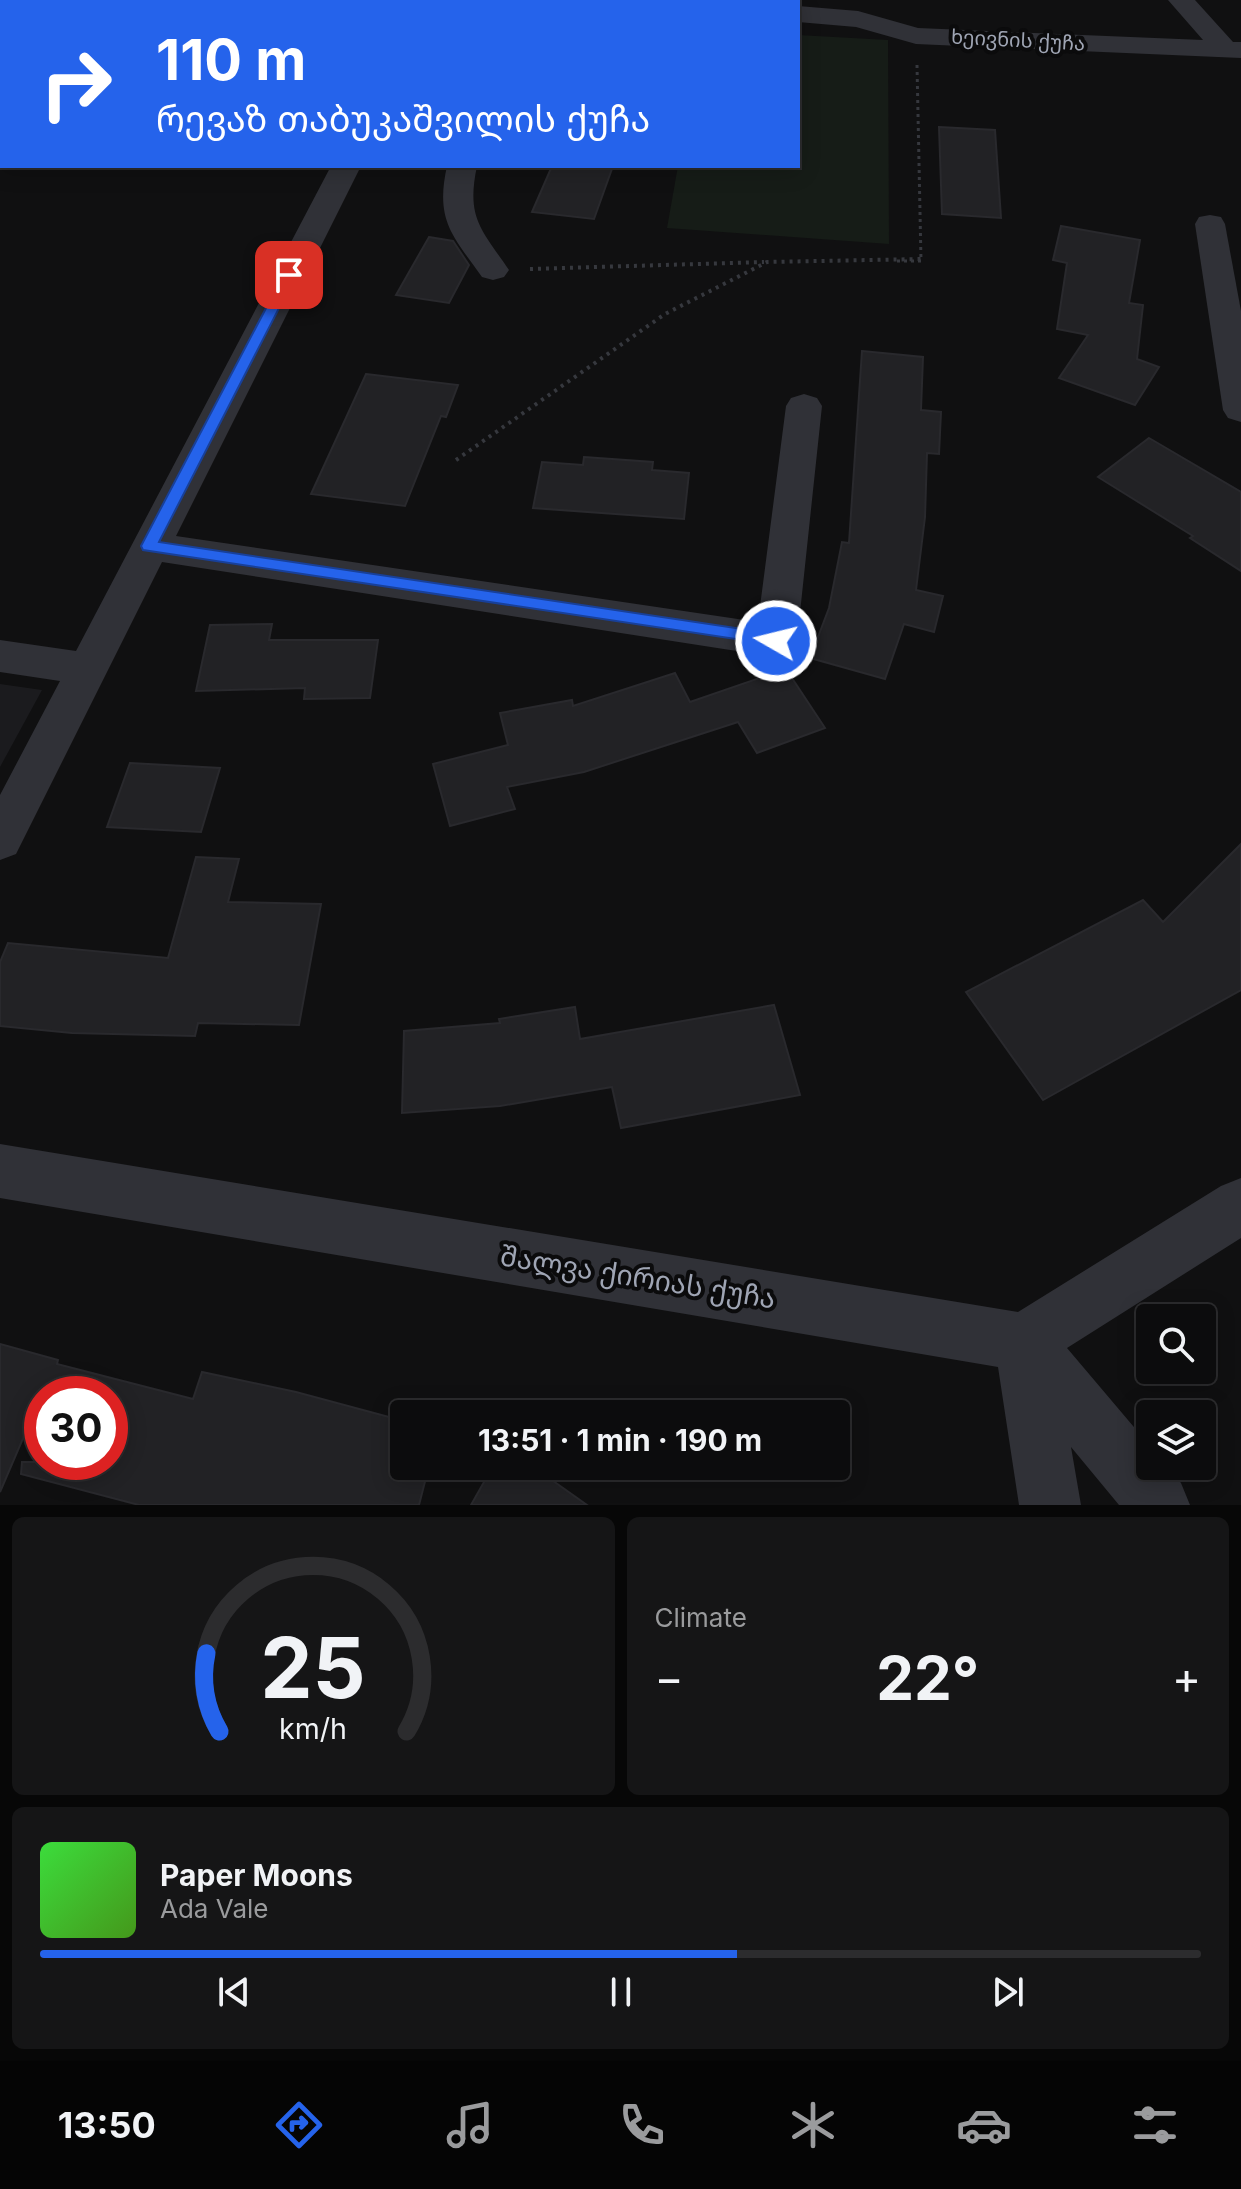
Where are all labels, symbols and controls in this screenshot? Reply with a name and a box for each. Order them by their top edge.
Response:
street label: ხეივნის ქუჩა [950,25,1086,55]
text: 110 m [156,26,306,94]
icon: right [24,32,128,136]
text: რევაზ თაბუკაშვილის ქუჩა [156,97,650,141]
pin [255,241,323,309]
icon: arrive [267,253,311,297]
position arrow [734,599,818,683]
street label: შალვა ქირიას ქუჩა [498,1238,778,1316]
map controls [1136,1304,1216,1480]
button: search [1136,1304,1216,1384]
speed limit sign: 30 [24,1376,128,1480]
button: layers [1136,1400,1216,1480]
text: 13:51 · 1 min · 190 m [478,1422,762,1458]
text: Climate [655,1602,747,1633]
text: 25 [260,1617,366,1718]
text: 22° [876,1642,979,1714]
text: − [655,1651,684,1705]
text: + [1172,1651,1201,1705]
text: km/h [279,1711,347,1746]
text: Paper Moons [160,1857,353,1893]
text: Ada Vale [160,1893,268,1924]
icon: previous [212,1970,256,2014]
icon: pause [599,1970,643,2014]
icon: next [986,1970,1030,2014]
icon: directions [271,2097,327,2153]
icon: music [442,2097,498,2153]
icon: phone [614,2097,670,2153]
icon: climate [785,2097,841,2153]
icon: car [956,2097,1012,2153]
icon: filters [1127,2097,1183,2153]
text: 13:50 [58,2103,156,2147]

